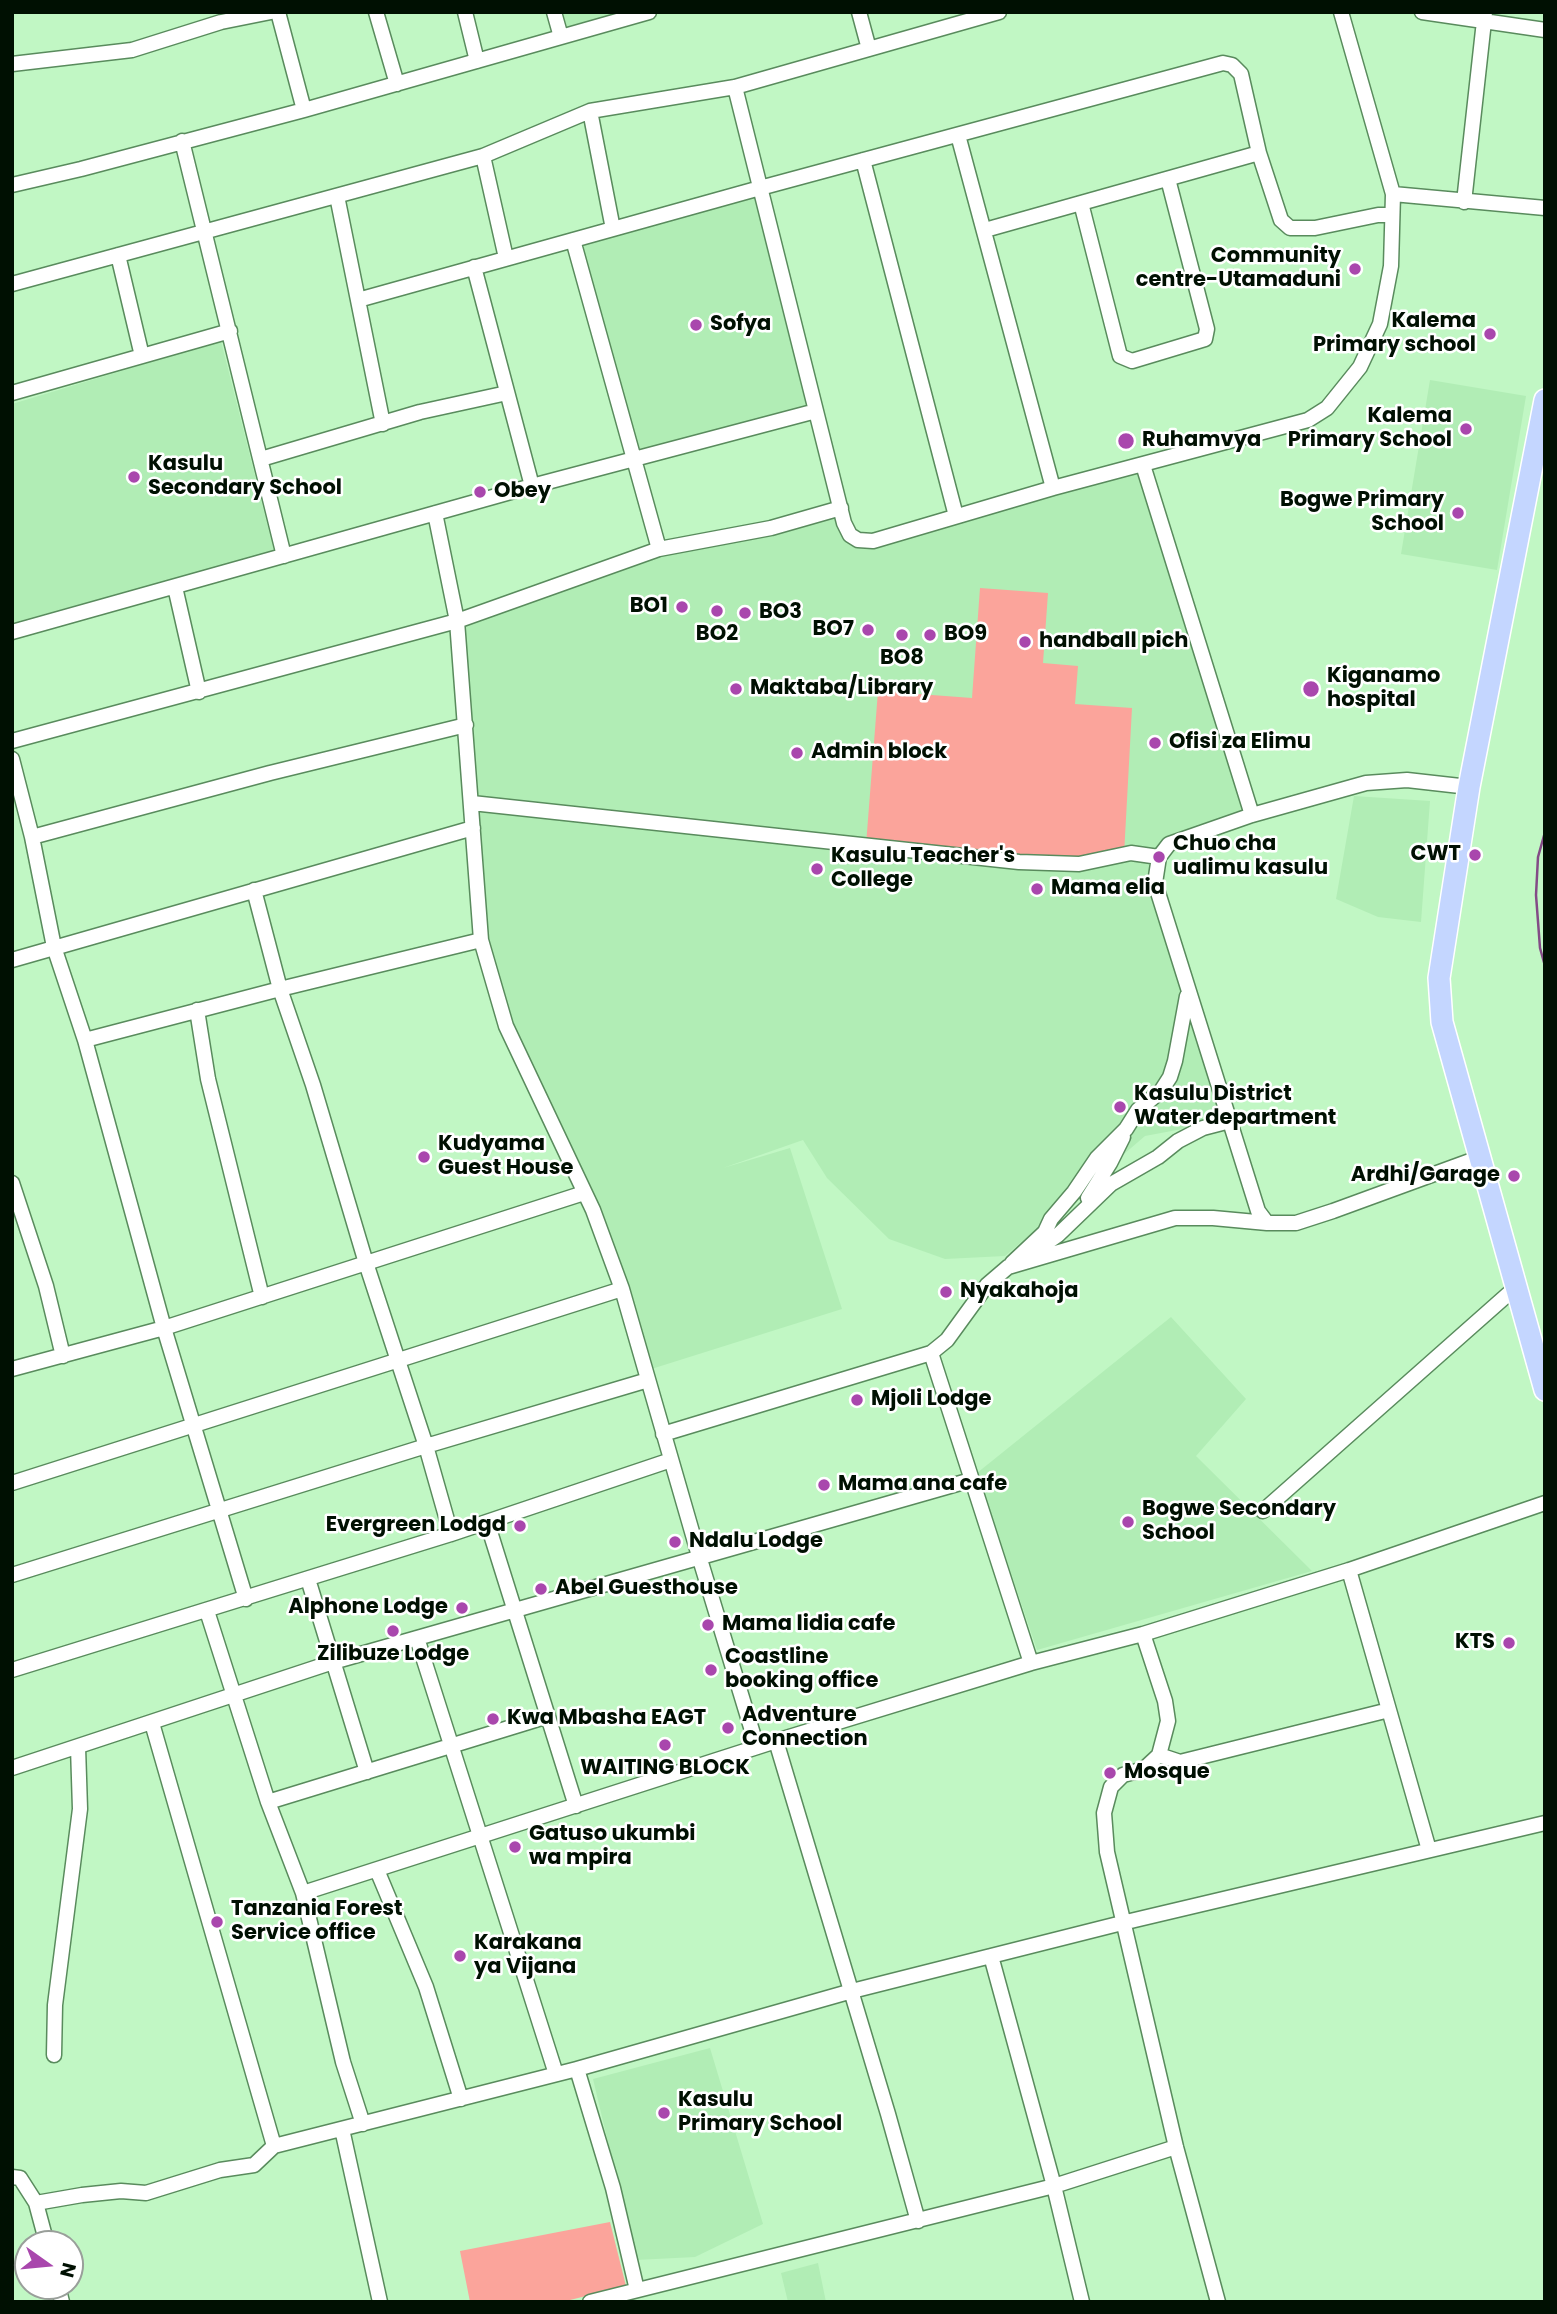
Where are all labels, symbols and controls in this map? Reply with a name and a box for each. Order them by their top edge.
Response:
place label: Community centre-Utamaduni [1136,244,1341,294]
marker: Community centre-Utamaduni [1347,261,1363,277]
place label: Kalema Primary school [1313,309,1476,359]
place label: Sofya [710,312,771,338]
marker: Sofya [688,317,704,333]
marker: Kalema Primary school [1482,326,1498,342]
place label: Kalema Primary School [1288,404,1452,454]
marker: Kalema Primary School [1458,421,1474,437]
place label: Ruhamvya [1142,428,1261,454]
marker: Ruhamvya [1116,431,1136,451]
place label: Kasulu Secondary School [148,452,342,502]
marker: Kasulu Secondary School [126,469,142,485]
place label: Obey [494,479,551,505]
marker: Obey [472,484,488,500]
place label: Bogwe Primary School [1280,488,1444,538]
marker: Bogwe Primary School [1450,505,1466,521]
place label: BO1 [630,594,668,620]
marker: BO1 [674,599,690,615]
place label: BO3 [759,600,802,626]
marker: BO2 [709,603,725,619]
marker: BO3 [737,605,753,621]
place label: BO7 [812,617,854,643]
place label: BO2 [696,622,738,648]
marker: BO7 [860,622,876,638]
place label: BO9 [944,622,987,648]
marker: BO8 [894,627,910,643]
marker: BO9 [922,627,938,643]
place label: handball pich [1039,629,1188,655]
marker: handball pich [1017,634,1033,650]
place label: BO8 [880,646,924,672]
place label: Kiganamo hospital [1327,664,1440,714]
place label: Maktaba/Library [750,676,933,702]
marker: Kiganamo hospital [1301,679,1321,699]
marker: Maktaba/Library [728,681,744,697]
place label: Ofisi za Elimu [1169,730,1311,756]
marker: Ofisi za Elimu [1147,735,1163,751]
place label: Admin block [811,740,947,766]
marker: Admin block [789,745,805,761]
place label: Chuo cha ualimu kasulu [1173,832,1328,882]
place label: CWT [1410,842,1461,868]
place label: Kasulu Teacher's College [831,844,1015,894]
marker: CWT [1467,847,1483,863]
marker: Chuo cha ualimu kasulu [1151,849,1167,865]
marker: Kasulu Teacher's College [809,861,825,877]
place label: Mama elia [1051,876,1165,902]
marker: Mama elia [1029,881,1045,897]
place label: Kasulu District Water department [1134,1082,1336,1132]
marker: Kasulu District Water department [1112,1099,1128,1115]
place label: Kudyama Guest House [438,1132,573,1182]
marker: Kudyama Guest House [416,1149,432,1165]
place label: Ardhi/Garage [1351,1163,1500,1189]
marker: Ardhi/Garage [1506,1168,1522,1184]
place label: Nyakahoja [960,1279,1079,1305]
marker: Nyakahoja [938,1284,954,1300]
place label: Mjoli Lodge [871,1387,992,1413]
marker: Mjoli Lodge [849,1392,865,1408]
place label: Mama ana cafe [838,1472,1007,1498]
marker: Mama ana cafe [816,1477,832,1493]
place label: Bogwe Secondary School [1142,1497,1336,1547]
place label: Evergreen Lodgd [326,1513,506,1539]
marker: Bogwe Secondary School [1120,1514,1136,1530]
marker: Evergreen Lodgd [512,1518,528,1534]
place label: Ndalu Lodge [689,1529,823,1555]
marker: Ndalu Lodge [667,1534,683,1550]
place label: Abel Guesthouse [555,1576,738,1602]
marker: Abel Guesthouse [533,1581,549,1597]
place label: Alphone Lodge [288,1595,448,1621]
marker: Alphone Lodge [454,1600,470,1616]
place label: Mama lidia cafe [722,1612,896,1638]
marker: Mama lidia cafe [700,1617,716,1633]
marker: Zilibuze Lodge [385,1623,401,1639]
place label: KTS [1455,1630,1495,1656]
marker: KTS [1501,1635,1517,1651]
place label: Zilibuze Lodge [317,1642,469,1668]
place label: Coastline booking office [725,1645,878,1695]
marker: Coastline booking office [703,1662,719,1678]
place label: Adventure Connection [742,1703,868,1753]
place label: Kwa Mbasha EAGT [507,1706,706,1732]
marker: Kwa Mbasha EAGT [485,1711,501,1727]
marker: Adventure Connection [720,1720,736,1736]
marker: WAITING BLOCK [657,1737,673,1753]
place label: WAITING BLOCK [580,1756,750,1782]
place label: Mosque [1124,1760,1210,1786]
marker: Mosque [1102,1765,1118,1781]
place label: Gatuso ukumbi wa mpira [529,1822,695,1872]
marker: Gatuso ukumbi wa mpira [507,1839,523,1855]
place label: Tanzania Forest Service office [231,1897,403,1947]
marker: Tanzania Forest Service office [209,1914,225,1930]
place label: Karakana ya Vijana [474,1931,582,1981]
marker: Karakana ya Vijana [452,1948,468,1964]
place label: Kasulu Primary School [678,2088,842,2138]
marker: Kasulu Primary School [656,2105,672,2121]
north arrow [14,2230,84,2300]
text: N [53,2260,83,2280]

